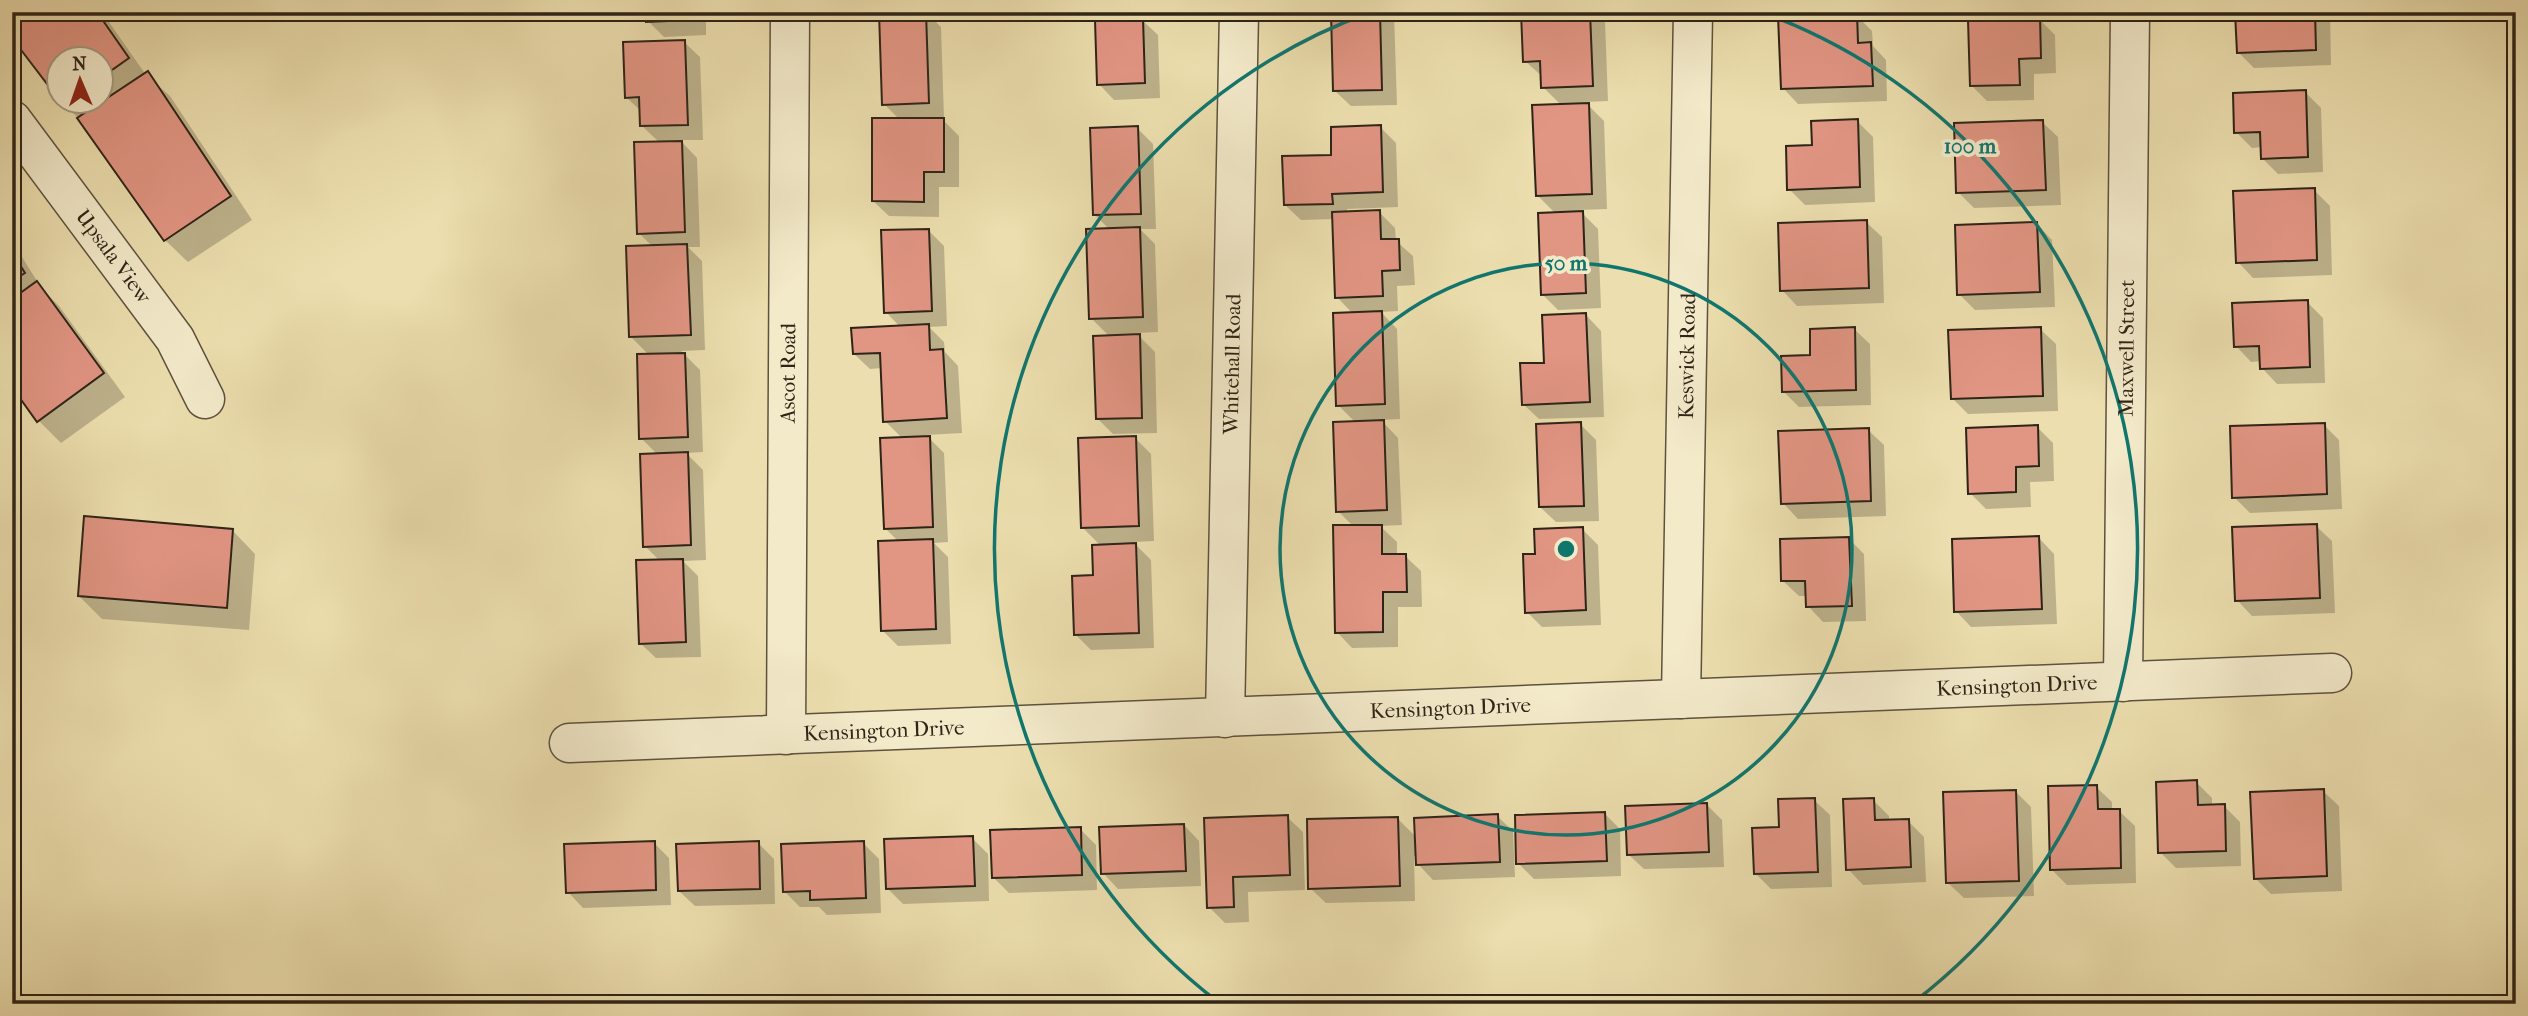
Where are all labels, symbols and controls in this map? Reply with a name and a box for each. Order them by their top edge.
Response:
north arrow [46,46,116,116]
text: N [72,53,88,75]
text: 100 m [1944,134,1997,158]
street label: Upsala View [71,205,157,309]
text: 50 m [1545,251,1588,275]
street label: Maxwell Street [2114,279,2139,417]
street label: Keswick Road [1674,292,1700,419]
street label: Whitehall Road [1219,293,1245,436]
street label: Ascot Road [776,322,800,424]
centre of rings [1554,537,1578,561]
street label: Kensington Drive [1936,670,2098,701]
street label: Kensington Drive [1369,693,1531,723]
street label: Kensington Drive [803,715,965,746]

